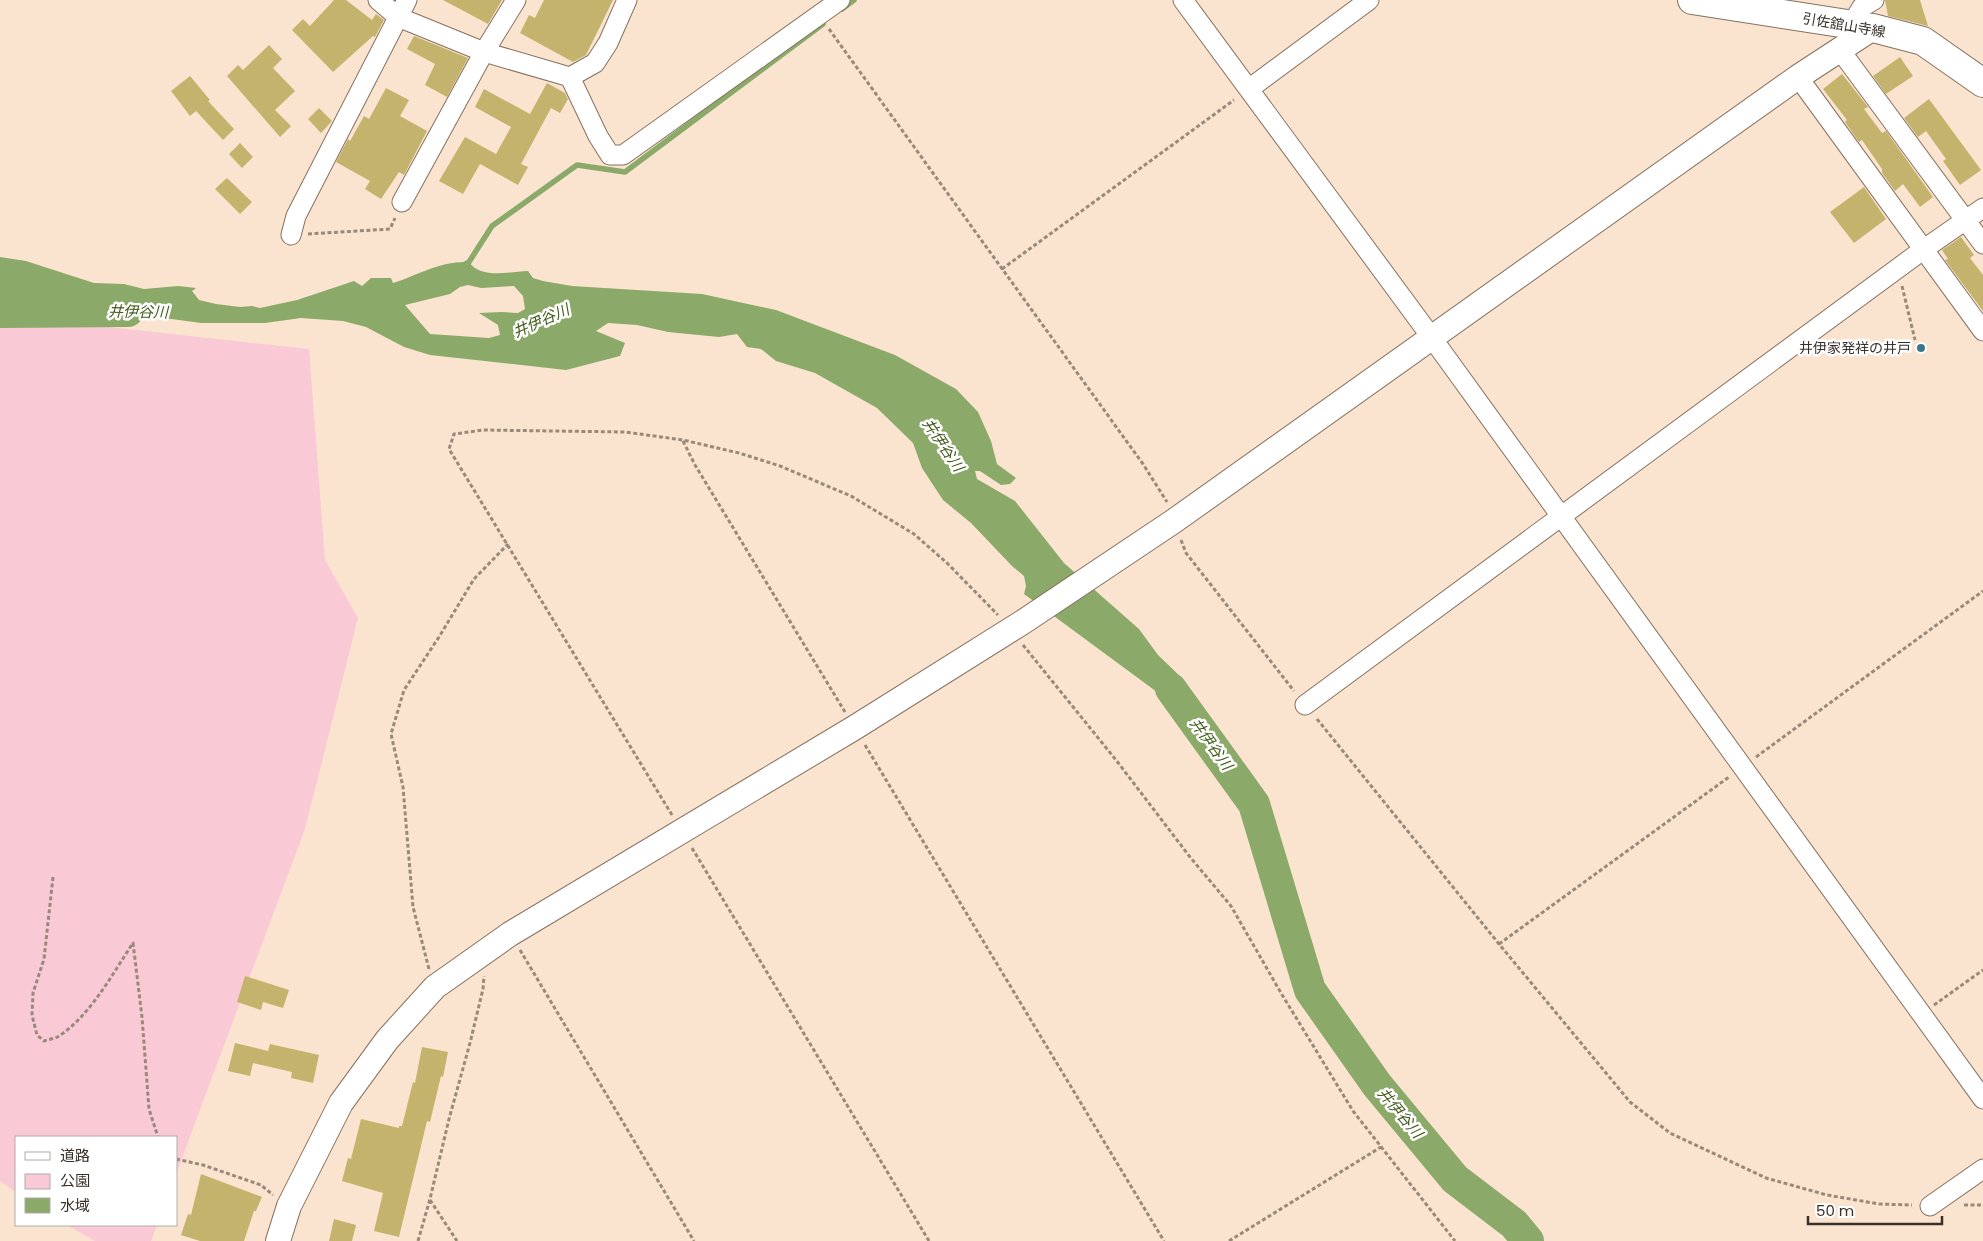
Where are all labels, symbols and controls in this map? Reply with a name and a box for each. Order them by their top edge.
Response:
street label: 引佐舘山寺線 [1801,8,1887,42]
water label: 井伊谷川 [509,298,574,342]
water label: 井伊谷川 [108,300,170,323]
place label: 井伊家発祥の井戸 [1799,338,1911,358]
marker: 井伊家発祥の井戸 [1915,342,1927,354]
water label: 井伊谷川 [918,414,970,477]
water label: 井伊谷川 [1185,713,1239,776]
water label: 井伊谷川 [1373,1083,1429,1144]
legend [15,1136,178,1226]
text: 道路 [60,1145,90,1166]
text: 公園 [60,1170,90,1191]
scale bar [1808,1194,1942,1226]
text: 水域 [60,1195,90,1216]
text: 50 m [1816,1200,1854,1221]

